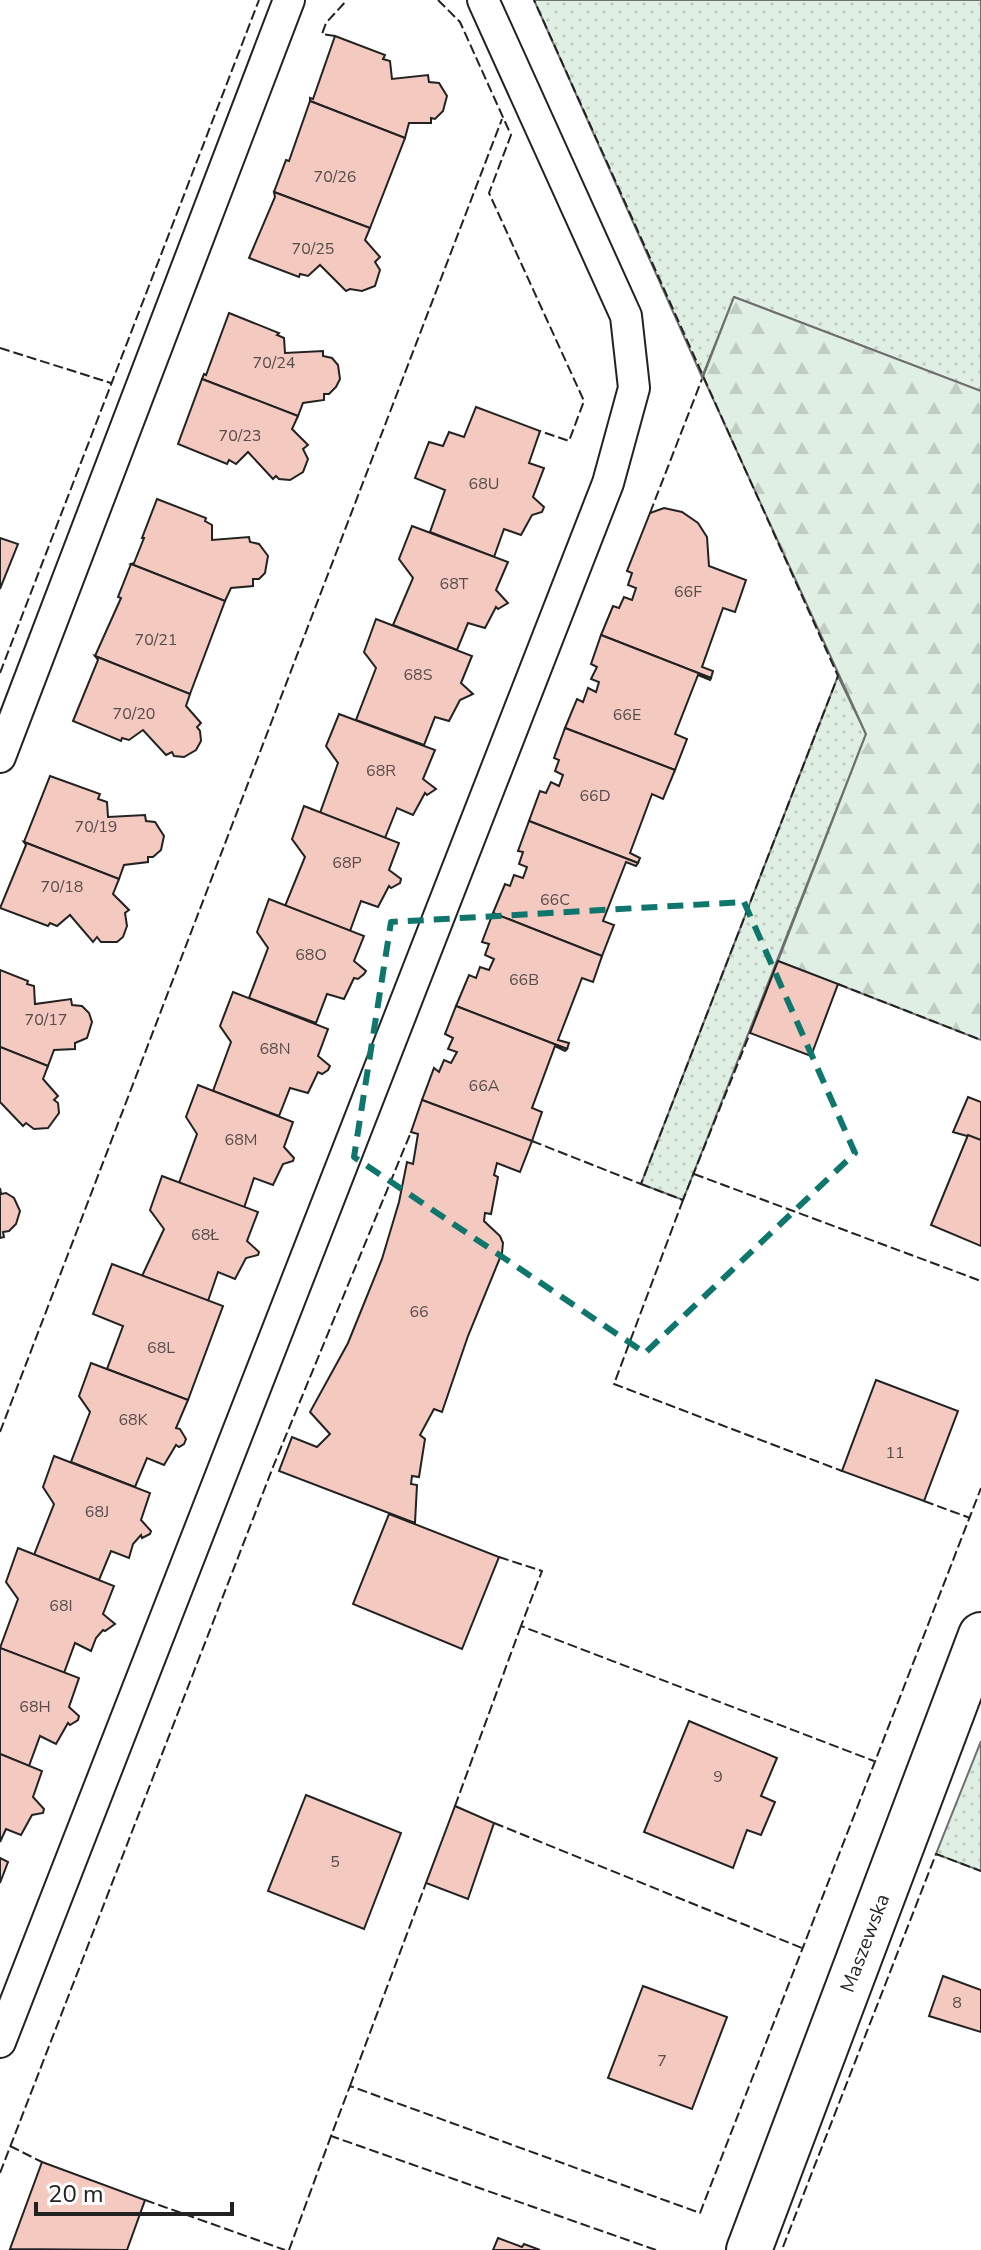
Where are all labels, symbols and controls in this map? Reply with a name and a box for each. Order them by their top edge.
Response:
house number: 70/26 [314,166,356,188]
house number: 70/25 [292,238,334,260]
house number: 70/24 [253,352,296,374]
house number: 70/23 [219,425,261,447]
house number: 68U [469,473,499,495]
house number: 68T [440,573,469,595]
house number: 66F [674,581,702,603]
house number: 70/21 [135,629,177,651]
house number: 68S [403,664,433,686]
house number: 70/20 [113,703,155,725]
house number: 66E [613,704,641,726]
house number: 68R [366,760,396,782]
house number: 66D [579,785,611,807]
house number: 70/19 [75,816,117,838]
house number: 68P [332,852,362,874]
house number: 70/18 [41,876,83,898]
house number: 66C [540,889,570,911]
house number: 68O [295,944,327,966]
house number: 66B [509,969,539,991]
house number: 70/17 [25,1009,67,1031]
house number: 68N [259,1038,291,1060]
house number: 66A [469,1075,500,1097]
house number: 68M [225,1129,257,1151]
house number: 68Ł [191,1224,219,1246]
house number: 66 [409,1301,429,1323]
house number: 68L [147,1337,175,1359]
house number: 68K [118,1409,149,1431]
house number: 11 [885,1442,905,1464]
house number: 68J [85,1501,109,1523]
house number: 68I [49,1595,73,1617]
house number: 68H [19,1696,51,1718]
house number: 9 [713,1766,723,1788]
house number: 5 [330,1851,340,1873]
street label: Maszewska [834,1890,896,1996]
house number: 8 [952,1992,962,2014]
house number: 7 [657,2050,667,2072]
scale bar [36,2166,232,2216]
text: 20 m [48,2178,104,2210]

